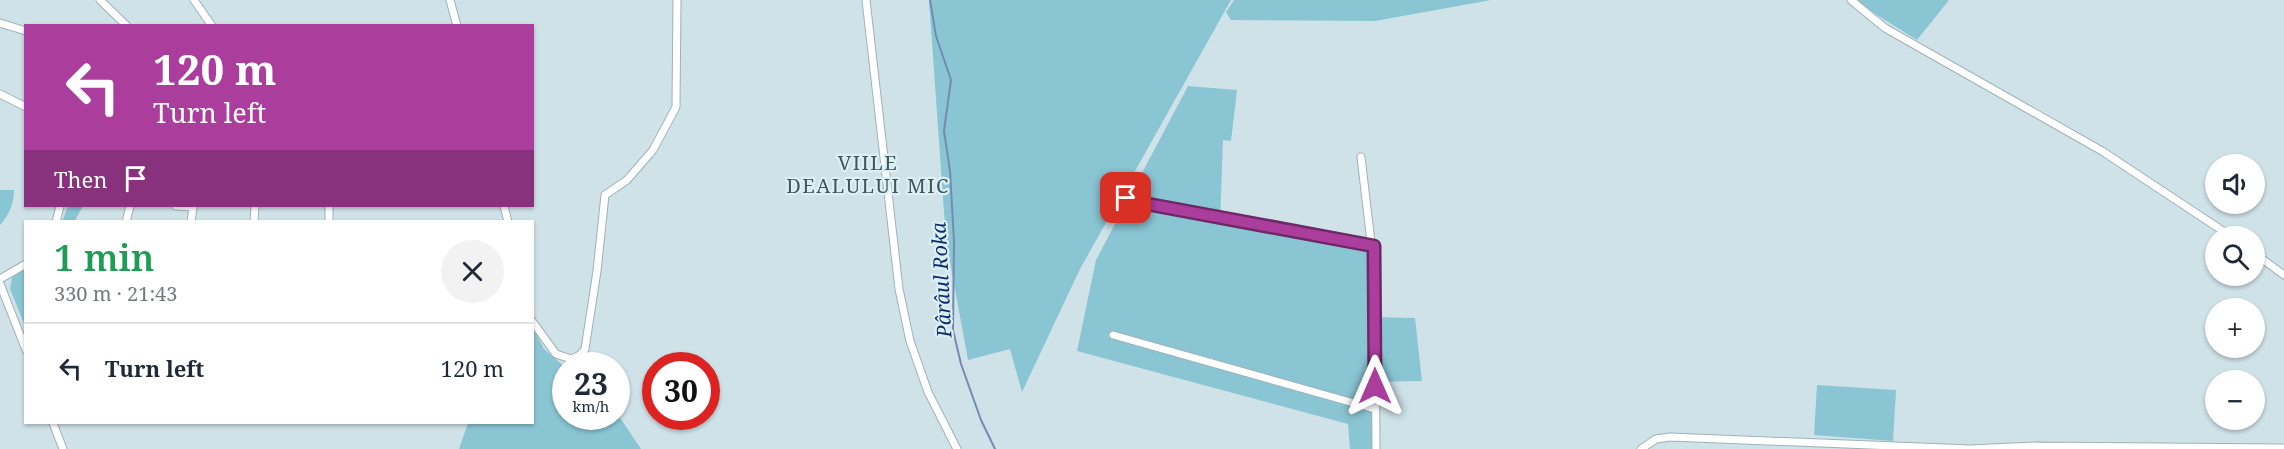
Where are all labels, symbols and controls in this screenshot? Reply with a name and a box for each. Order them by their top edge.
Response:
text: 120 m [153,40,277,97]
icon: left [54,48,132,126]
text: Turn left [153,94,266,131]
district label: VIILE DEALULUI MIC [786,149,950,199]
map controls [2205,154,2265,430]
button: sound [2205,154,2265,214]
icon: arrive [119,162,152,195]
text: Then [54,164,107,194]
pin [1100,172,1151,223]
icon: arrive [1109,181,1142,214]
water label: Pârâul Roka [924,221,958,339]
button: search [2205,226,2265,286]
text: 1 min [54,233,155,282]
button: close [441,240,504,303]
text: 330 m · 21:43 [54,280,177,307]
button: + [2205,298,2265,358]
icon: left [54,352,87,385]
speed limit sign: 30 [642,352,720,430]
text: Turn left [105,353,204,383]
text: 120 m [441,353,504,383]
position arrow [1343,354,1407,418]
text: 23 [574,363,608,404]
button: − [2205,370,2265,430]
text: km/h [573,396,609,416]

